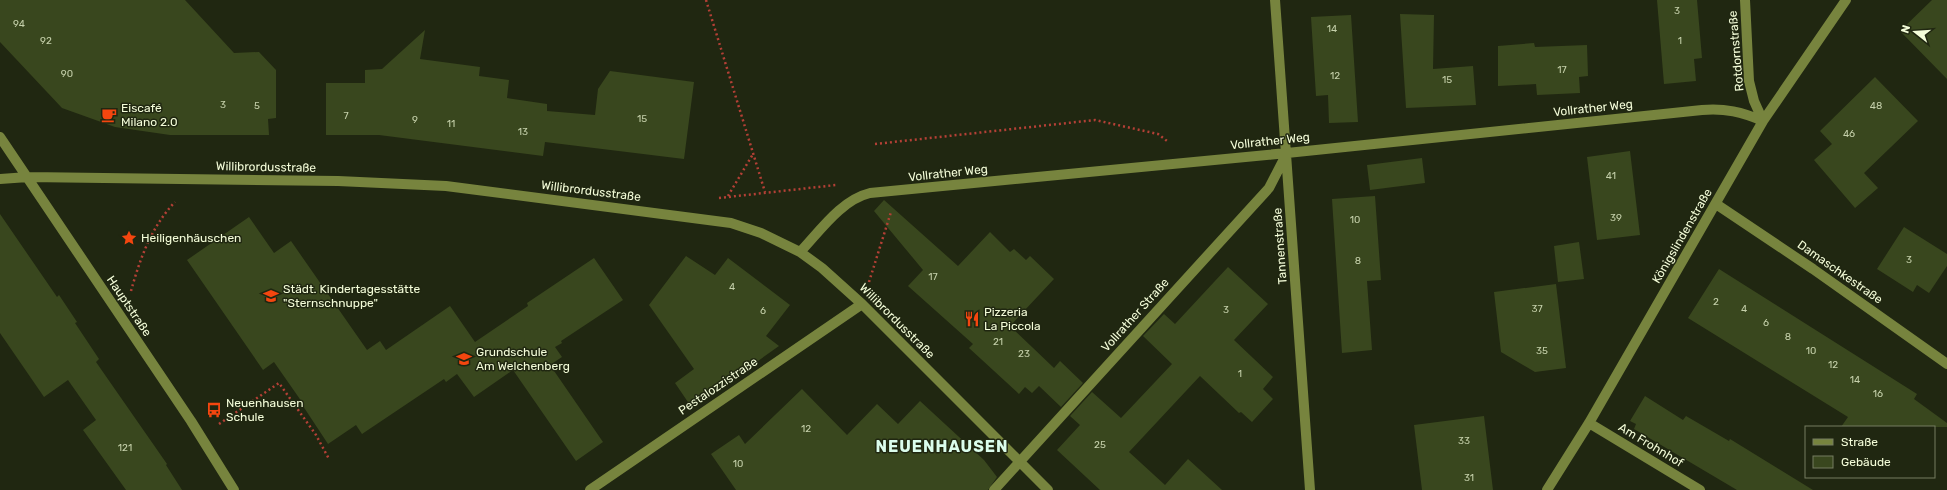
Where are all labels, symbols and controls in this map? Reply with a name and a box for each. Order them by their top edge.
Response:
house number: 3 [1674,5,1680,17]
street label: Rotdornstraße [1725,10,1746,92]
north arrow [1895,12,1935,52]
house number: 94 [13,18,25,30]
house number: 14 [1327,23,1337,35]
text: N [1899,23,1913,35]
house number: 92 [40,35,52,47]
house number: 1 [1678,35,1682,47]
house number: 17 [1557,64,1567,76]
house number: 90 [61,68,73,80]
house number: 12 [1330,70,1340,82]
house number: 15 [1442,74,1452,86]
street label: Vollrather Weg [1552,97,1634,119]
house number: 3 [220,99,226,111]
house number: 5 [254,100,260,112]
house number: 48 [1870,100,1882,112]
place label: Eiscafé Milano 2.0 [121,101,178,129]
cafe icon: Eiscafé Milano 2.0 [100,106,118,124]
house number: 7 [343,110,349,122]
house number: 15 [637,113,647,125]
house number: 9 [412,114,418,126]
house number: 11 [447,118,455,130]
house number: 13 [518,126,528,138]
house number: 46 [1843,128,1855,140]
street label: Vollrather Weg [1229,130,1311,152]
street label: Willibrordusstraße [216,159,317,175]
street label: Vollrather Weg [907,162,989,184]
house number: 41 [1606,170,1616,182]
street label: Willibrordusstraße [540,178,642,204]
street label: Königslindenstraße [1649,186,1715,286]
street label: Tannenstraße [1270,207,1290,285]
house number: 39 [1610,212,1622,224]
house number: 10 [1350,214,1360,226]
place icon: Heiligenhäuschen [120,229,138,247]
place label: Heiligenhäuschen [141,231,241,245]
street label: Damaschkestraße [1795,237,1885,307]
house number: 3 [1906,254,1912,266]
house number: 8 [1355,255,1361,267]
house number: 17 [928,271,938,283]
street label: Hauptstraße [104,273,154,339]
street label: Vollrather Straße [1098,275,1172,355]
house number: 4 [729,281,735,293]
street label: Willibrordusstraße [857,281,938,362]
place label: Städt. Kindertagesstätte "Sternschnuppe" [283,282,420,310]
school or university icon: Städt. Kindertagesstätte "Sternschnuppe" [262,287,280,305]
house number: 2 [1713,296,1719,308]
house number: 37 [1531,303,1543,315]
house number: 4 [1741,303,1747,315]
house number: 3 [1223,304,1229,316]
house number: 6 [760,305,766,317]
place label: Pizzeria La Piccola [984,305,1041,333]
restaurant icon: Pizzeria La Piccola [963,310,981,328]
house number: 6 [1763,317,1769,329]
house number: 8 [1785,331,1791,343]
house number: 21 [993,336,1003,348]
place label: Grundschule Am Welchenberg [476,345,570,373]
house number: 35 [1536,345,1548,357]
house number: 10 [1806,345,1816,357]
house number: 23 [1018,348,1030,360]
school or university icon: Grundschule Am Welchenberg [455,350,473,368]
street label: Pestalozzistraße [676,354,760,418]
house number: 12 [1828,359,1838,371]
house number: 1 [1238,368,1242,380]
house number: 14 [1850,374,1860,386]
house number: 16 [1873,388,1883,400]
place label: Neuenhausen Schule [226,396,304,424]
bus stop icon: Neuenhausen Schule [205,401,223,419]
street label: Am Frohnhof [1616,420,1686,470]
house number: 12 [801,423,811,435]
legend [1805,426,1935,478]
house number: 33 [1458,435,1470,447]
text: Straße [1841,435,1878,449]
district label: NEUENHAUSEN [875,437,1009,456]
house number: 25 [1094,439,1106,451]
house number: 121 [118,442,132,454]
text: Gebäude [1841,455,1891,469]
house number: 10 [733,458,743,470]
house number: 31 [1464,472,1474,484]

